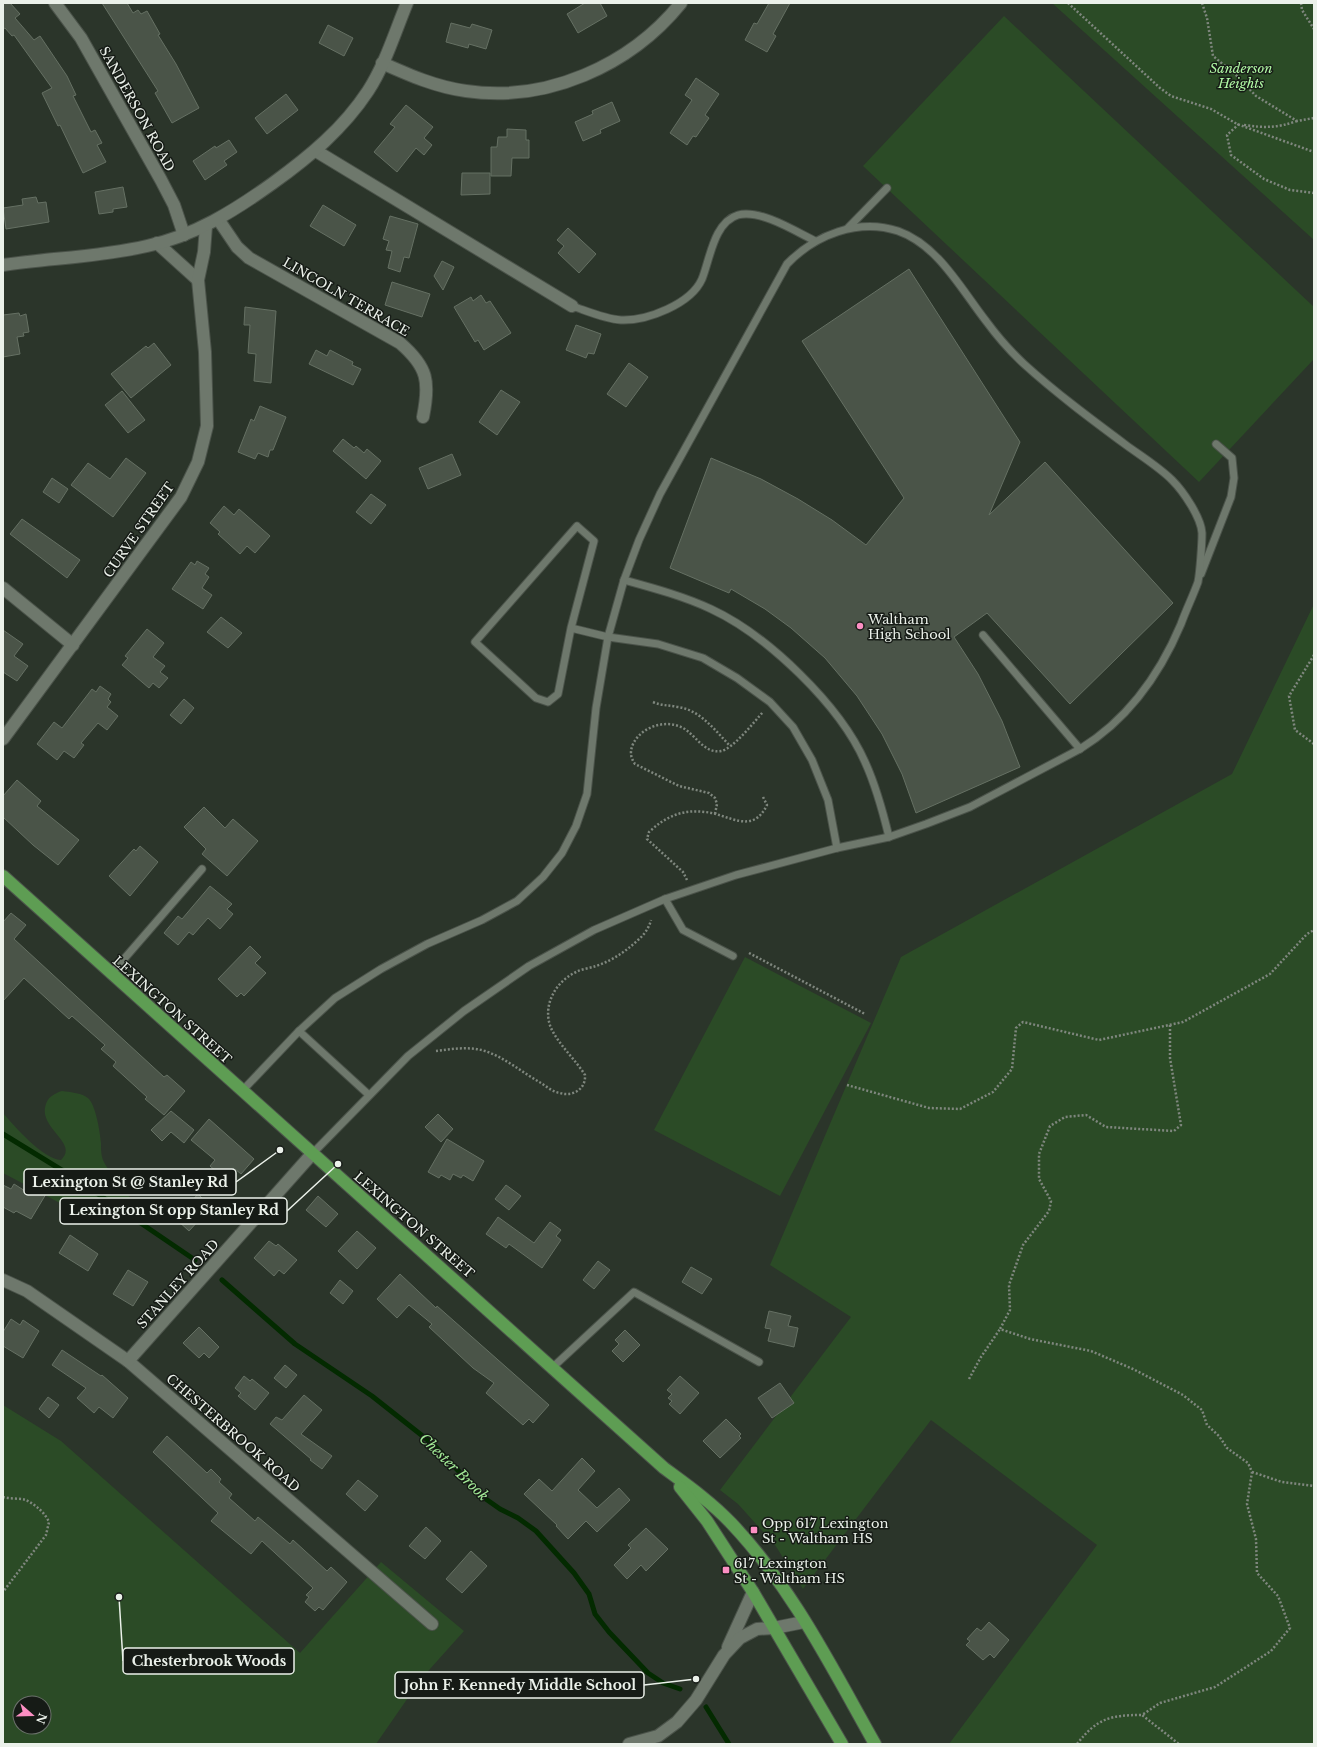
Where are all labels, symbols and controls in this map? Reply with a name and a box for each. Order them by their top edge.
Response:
street label: SANDERSON ROAD [96,43,178,175]
park label: Sanderson Heights [1210,60,1272,92]
street label: LINCOLN TERRACE [280,254,412,340]
street label: CURVE STREET [100,478,179,581]
place label: Waltham High School [867,611,950,643]
marker: Waltham High School [855,621,865,631]
street label: LEXINGTON STREET [109,952,235,1068]
street label: LEXINGTON STREET [350,1168,478,1282]
callout: Lexington St @ Stanley Rd [24,1169,236,1195]
text: Lexington St @ Stanley Rd [32,1173,228,1191]
callout: Lexington St opp Stanley Rd [60,1198,287,1224]
text: Lexington St opp Stanley Rd [69,1201,279,1219]
street label: STANLEY ROAD [133,1236,223,1332]
street label: CHESTERBROOK ROAD [163,1370,303,1496]
water label: Chester Brook [416,1429,492,1505]
place label: Opp 617 Lexington St - Waltham HS [762,1515,888,1547]
marker: Opp 617 Lexington St - Waltham HS [749,1525,759,1535]
place label: 617 Lexington St - Waltham HS [734,1555,845,1587]
marker: 617 Lexington St - Waltham HS [721,1565,731,1575]
callout: Chesterbrook Woods [123,1648,294,1674]
text: Chesterbrook Woods [132,1652,287,1670]
callout: John F. Kennedy Middle School [395,1672,644,1698]
text: John F. Kennedy Middle School [401,1676,636,1694]
north arrow [12,1695,52,1735]
text: N [33,1711,50,1726]

